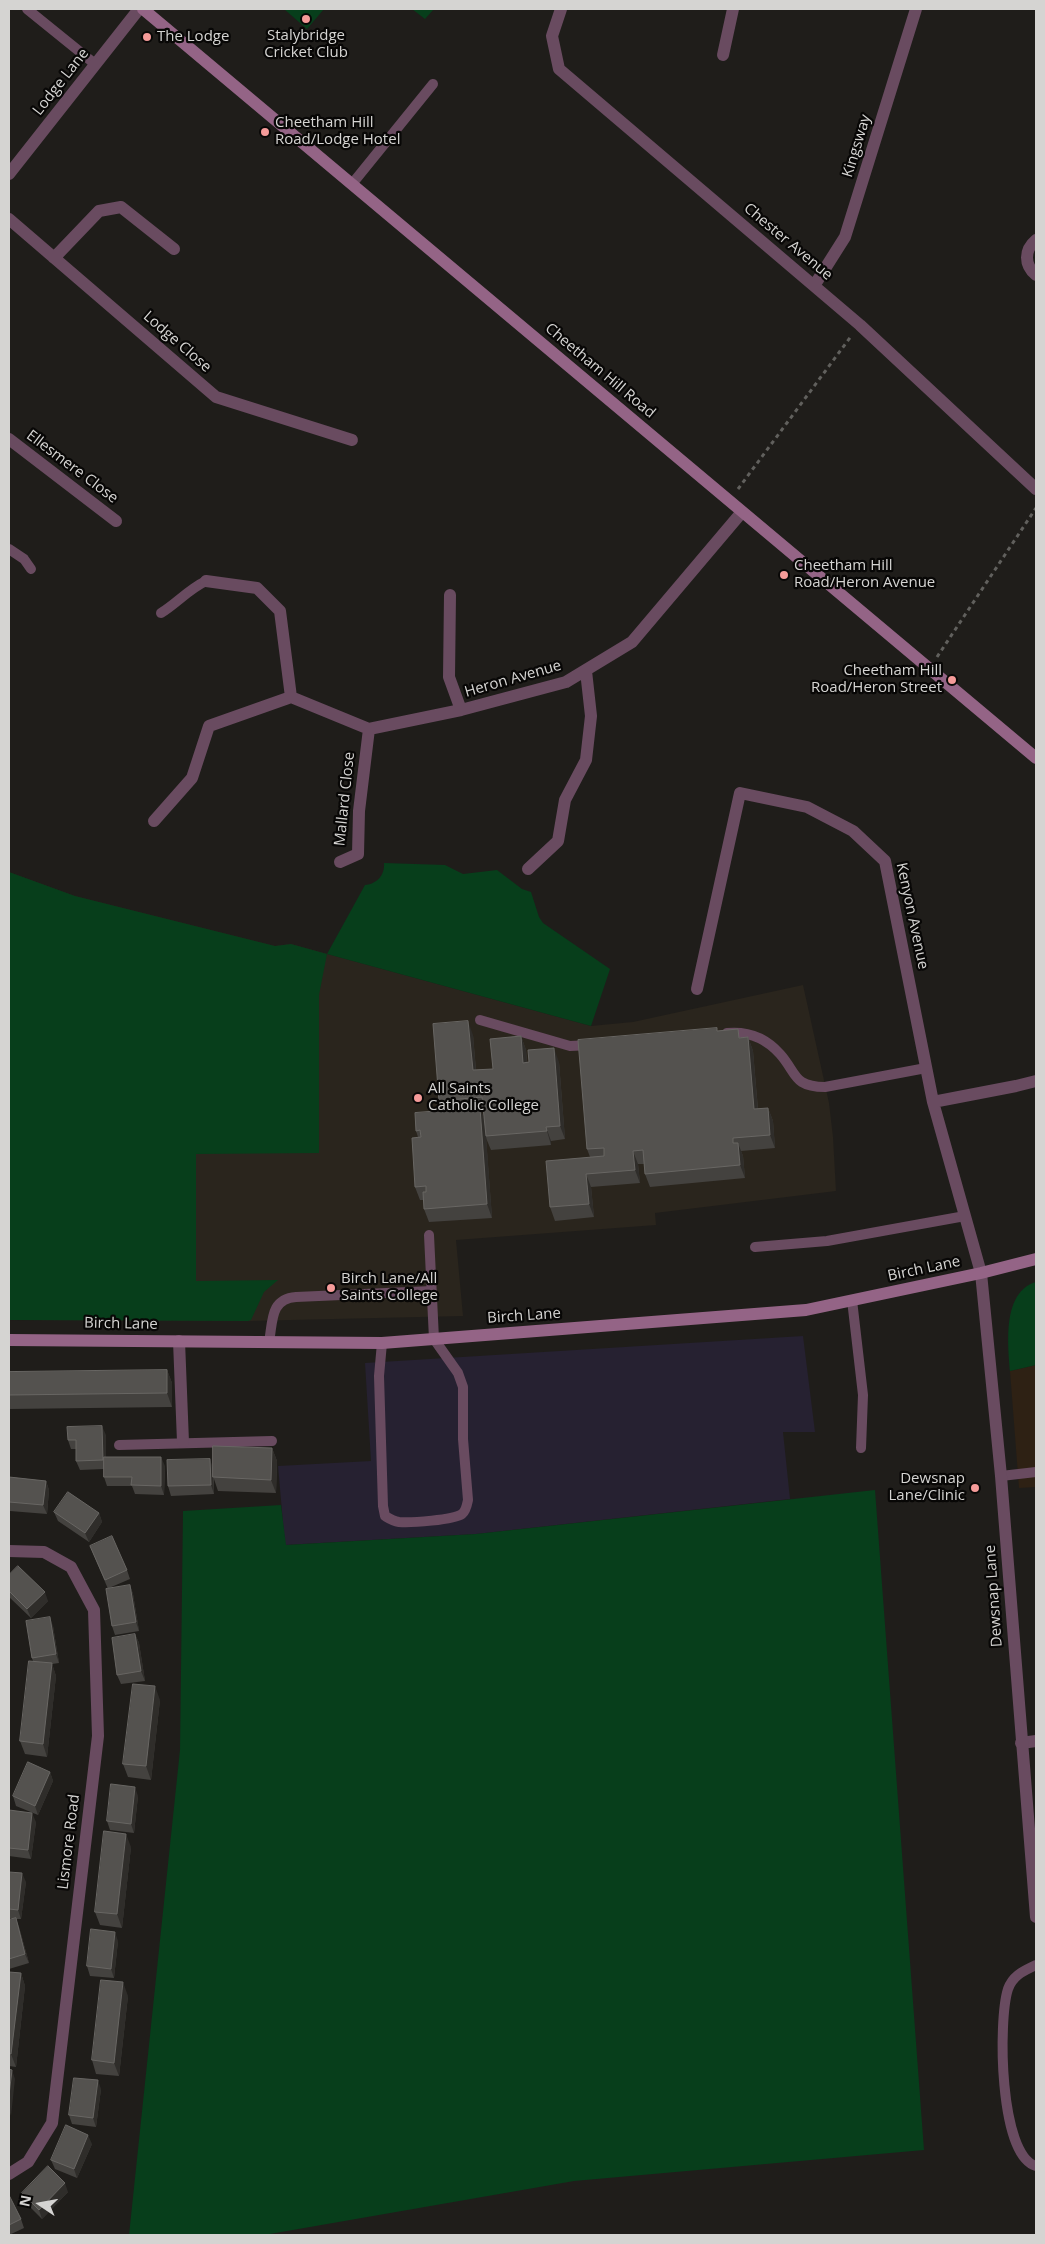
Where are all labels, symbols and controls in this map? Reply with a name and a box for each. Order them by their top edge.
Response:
marker: Stalybridge Cricket Club [300,13,312,25]
place label: Stalybridge Cricket Club [264,27,348,62]
place label: The Lodge [157,28,229,46]
marker: The Lodge [141,31,153,43]
street label: Lodge Lane [29,45,93,119]
street label: Kingsway [839,112,875,180]
place label: Cheetham Hill Road/Lodge Hotel [275,114,400,149]
marker: Cheetham Hill Road/Lodge Hotel [259,126,271,138]
street label: Chester Avenue [740,200,836,284]
street label: Lodge Close [139,308,215,376]
street label: Cheetham Hill Road [541,320,659,422]
street label: Ellesmere Close [23,427,121,507]
place label: Cheetham Hill Road/Heron Avenue [794,557,935,592]
marker: Cheetham Hill Road/Heron Avenue [778,569,790,581]
street label: Heron Avenue [462,657,564,701]
place label: Cheetham Hill Road/Heron Street [811,662,942,697]
marker: Cheetham Hill Road/Heron Street [946,674,958,686]
street label: Mallard Close [331,751,359,847]
street label: Kenyon Avenue [892,861,932,971]
place label: All Saints Catholic College [428,1080,539,1115]
marker: All Saints Catholic College [412,1092,424,1104]
street label: Birch Lane [886,1253,962,1285]
place label: Birch Lane/All Saints College [341,1270,438,1305]
marker: Birch Lane/All Saints College [325,1282,337,1294]
street label: Birch Lane [487,1304,561,1328]
street label: Birch Lane [84,1314,158,1334]
place label: Dewsnap Lane/Clinic [889,1470,965,1505]
marker: Dewsnap Lane/Clinic [969,1482,981,1494]
street label: Dewsnap Lane [981,1544,1007,1648]
street label: Lismore Road [54,1793,84,1891]
north arrow [15,2179,65,2229]
text: N [14,2193,35,2208]

